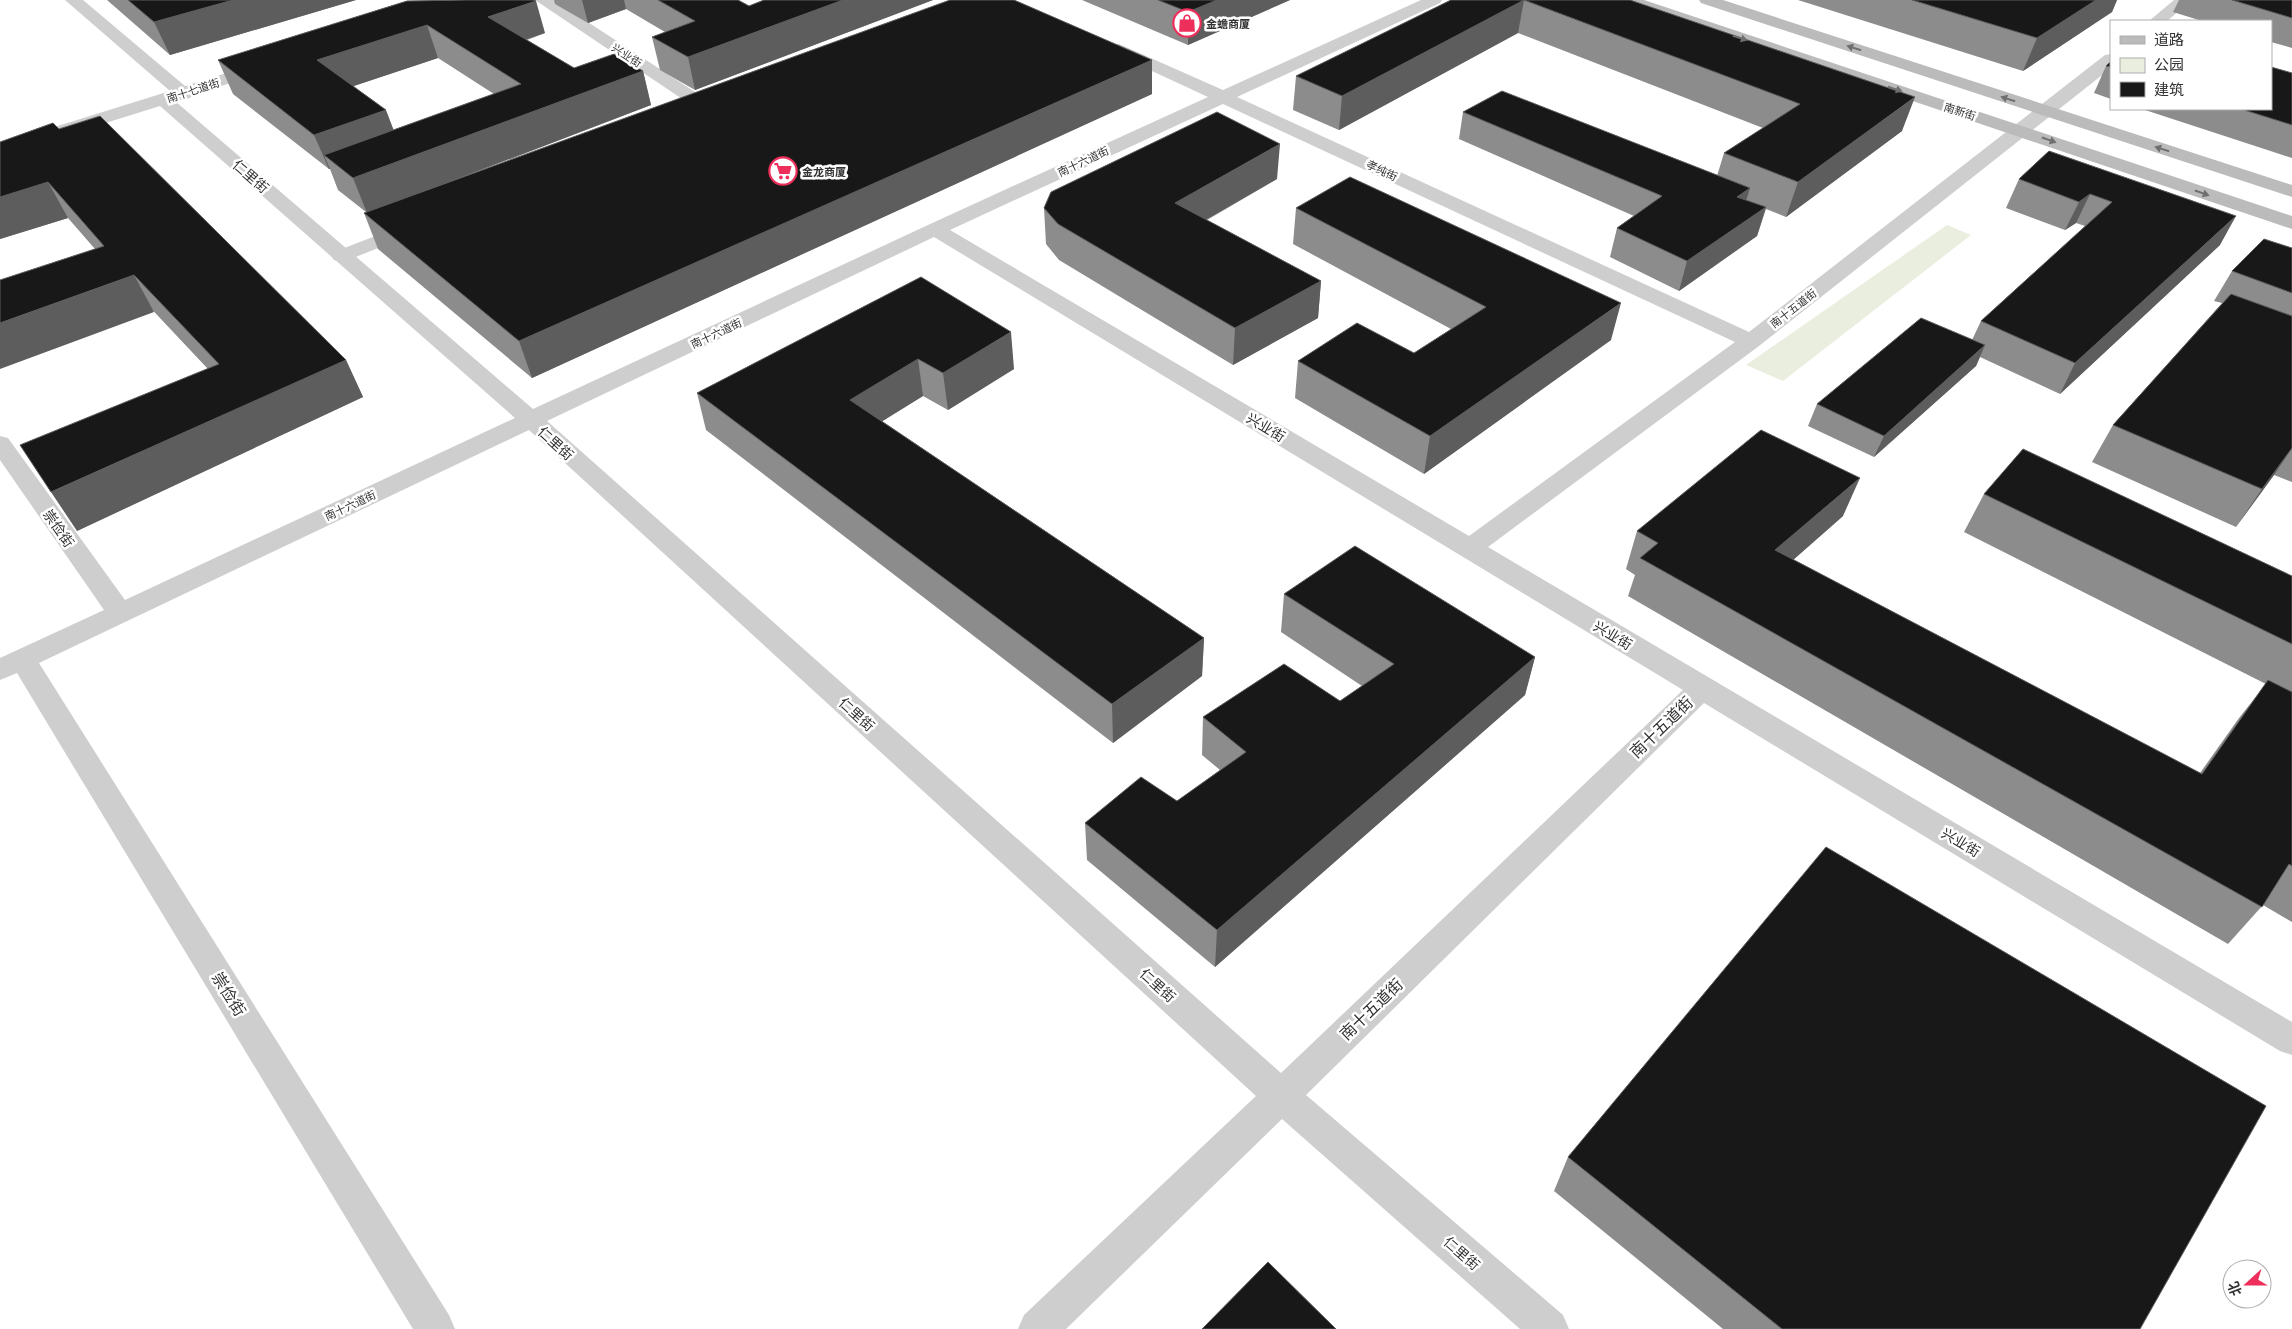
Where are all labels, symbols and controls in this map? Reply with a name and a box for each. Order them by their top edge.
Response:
shop icon: 金蟾商厦 [1172,8,1202,38]
place label: 金蟾商厦 [1206,16,1250,31]
legend [2110,20,2272,110]
text: 道路 [2154,29,2184,49]
one-way arrow [1733,34,1748,42]
street label: 兴业街 [609,40,645,70]
one-way arrow [1846,44,1861,51]
text: 公园 [2154,54,2184,74]
street label: 南十七道街 [165,74,221,106]
text: 建筑 [2154,79,2184,99]
one-way arrow [1887,86,1902,93]
one-way arrow [2000,94,2015,102]
street label: 南新街 [1942,99,1978,123]
one-way arrow [2041,137,2056,145]
street label: 南十六道街 [1055,143,1111,179]
one-way arrow [2155,145,2170,152]
street label: 仁里街 [229,155,273,197]
supermarket icon: 金龙商厦 [768,156,798,186]
street label: 孝纯街 [1364,156,1400,184]
place label: 金龙商厦 [802,164,846,179]
one-way arrow [2195,190,2210,197]
street label: 南十五道街 [1767,285,1819,331]
street label: 南十六道街 [688,315,744,351]
street label: 兴业街 [1243,408,1289,446]
street label: 仁里街 [534,422,578,464]
street label: 南十六道街 [322,487,378,523]
street label: 崇俭街 [39,505,79,551]
street label: 兴业街 [1590,616,1636,654]
street label: 南十五道街 [1625,691,1697,763]
street label: 仁里街 [835,693,879,735]
street label: 兴业街 [1938,823,1984,861]
street label: 仁里街 [1136,964,1180,1006]
street label: 崇俭街 [207,968,251,1020]
street label: 南十五道街 [1335,973,1407,1045]
street label: 仁里街 [1440,1232,1484,1274]
north arrow [2222,1259,2272,1309]
text: 北 [2223,1279,2246,1299]

